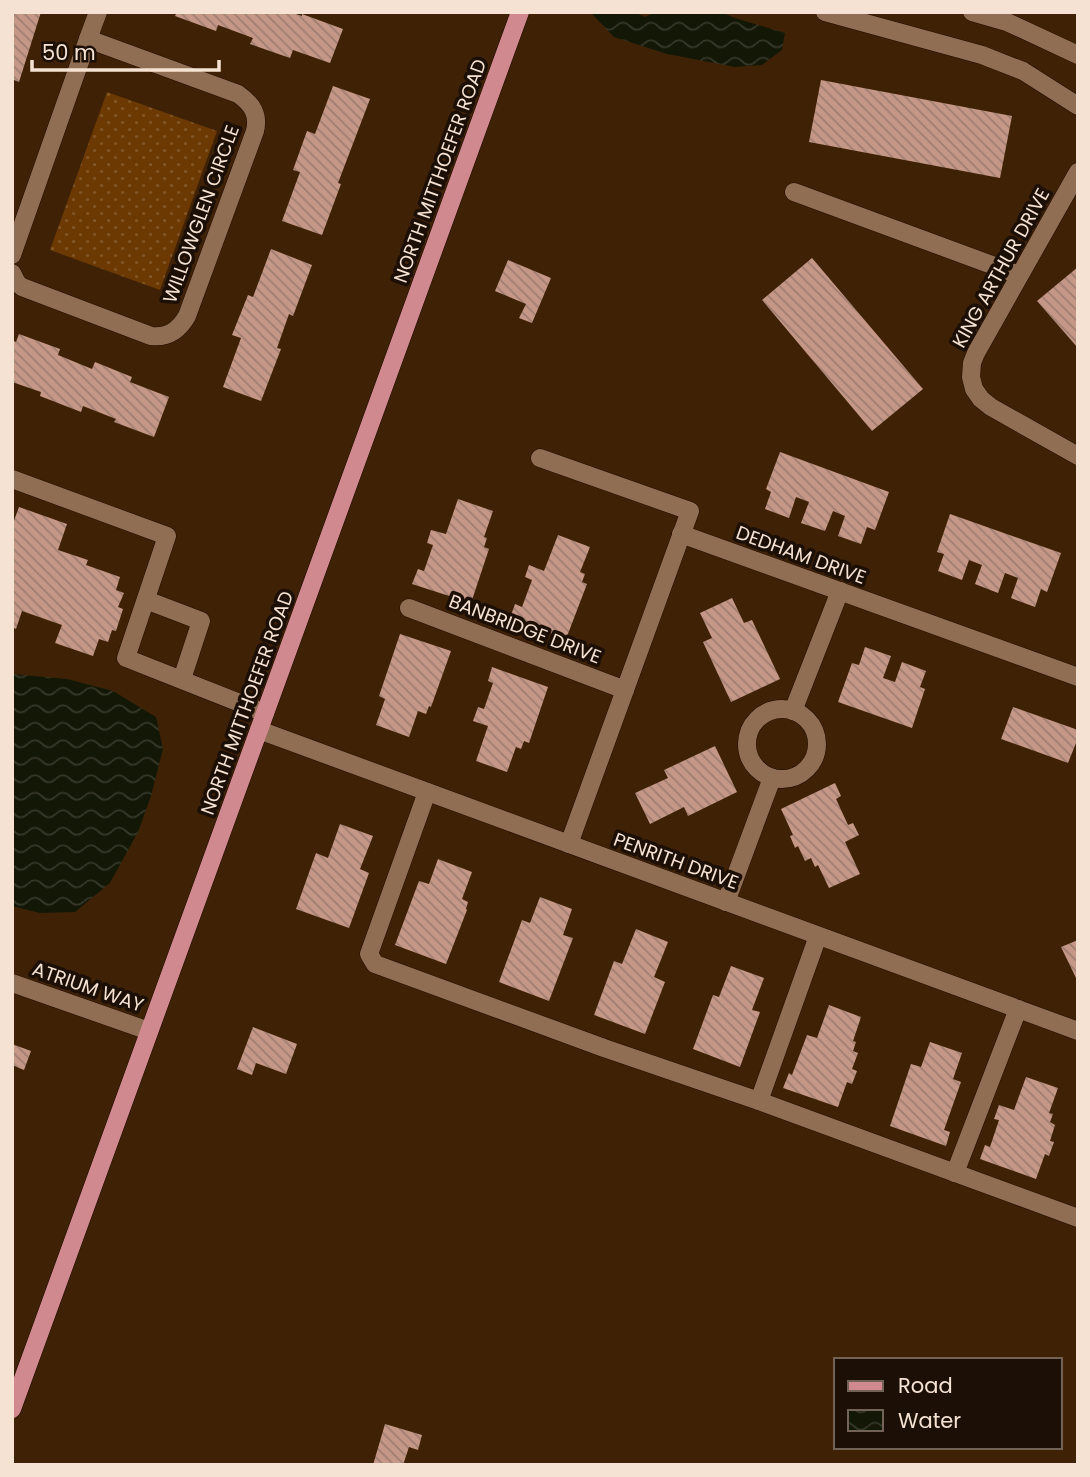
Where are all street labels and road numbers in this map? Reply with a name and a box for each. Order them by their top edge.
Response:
street label: NORTH MITTHOEFER ROAD [387,55,493,287]
street label: WILLOWGLEN CIRCLE [156,121,246,307]
street label: KING ARTHUR DRIVE [946,183,1056,353]
street label: DEDHAM DRIVE [732,519,870,591]
street label: NORTH MITTHOEFER ROAD [194,587,300,819]
street label: BANBRIDGE DRIVE [445,588,605,670]
street label: PENRITH DRIVE [610,826,742,896]
street label: ATRIUM WAY [29,955,147,1019]

